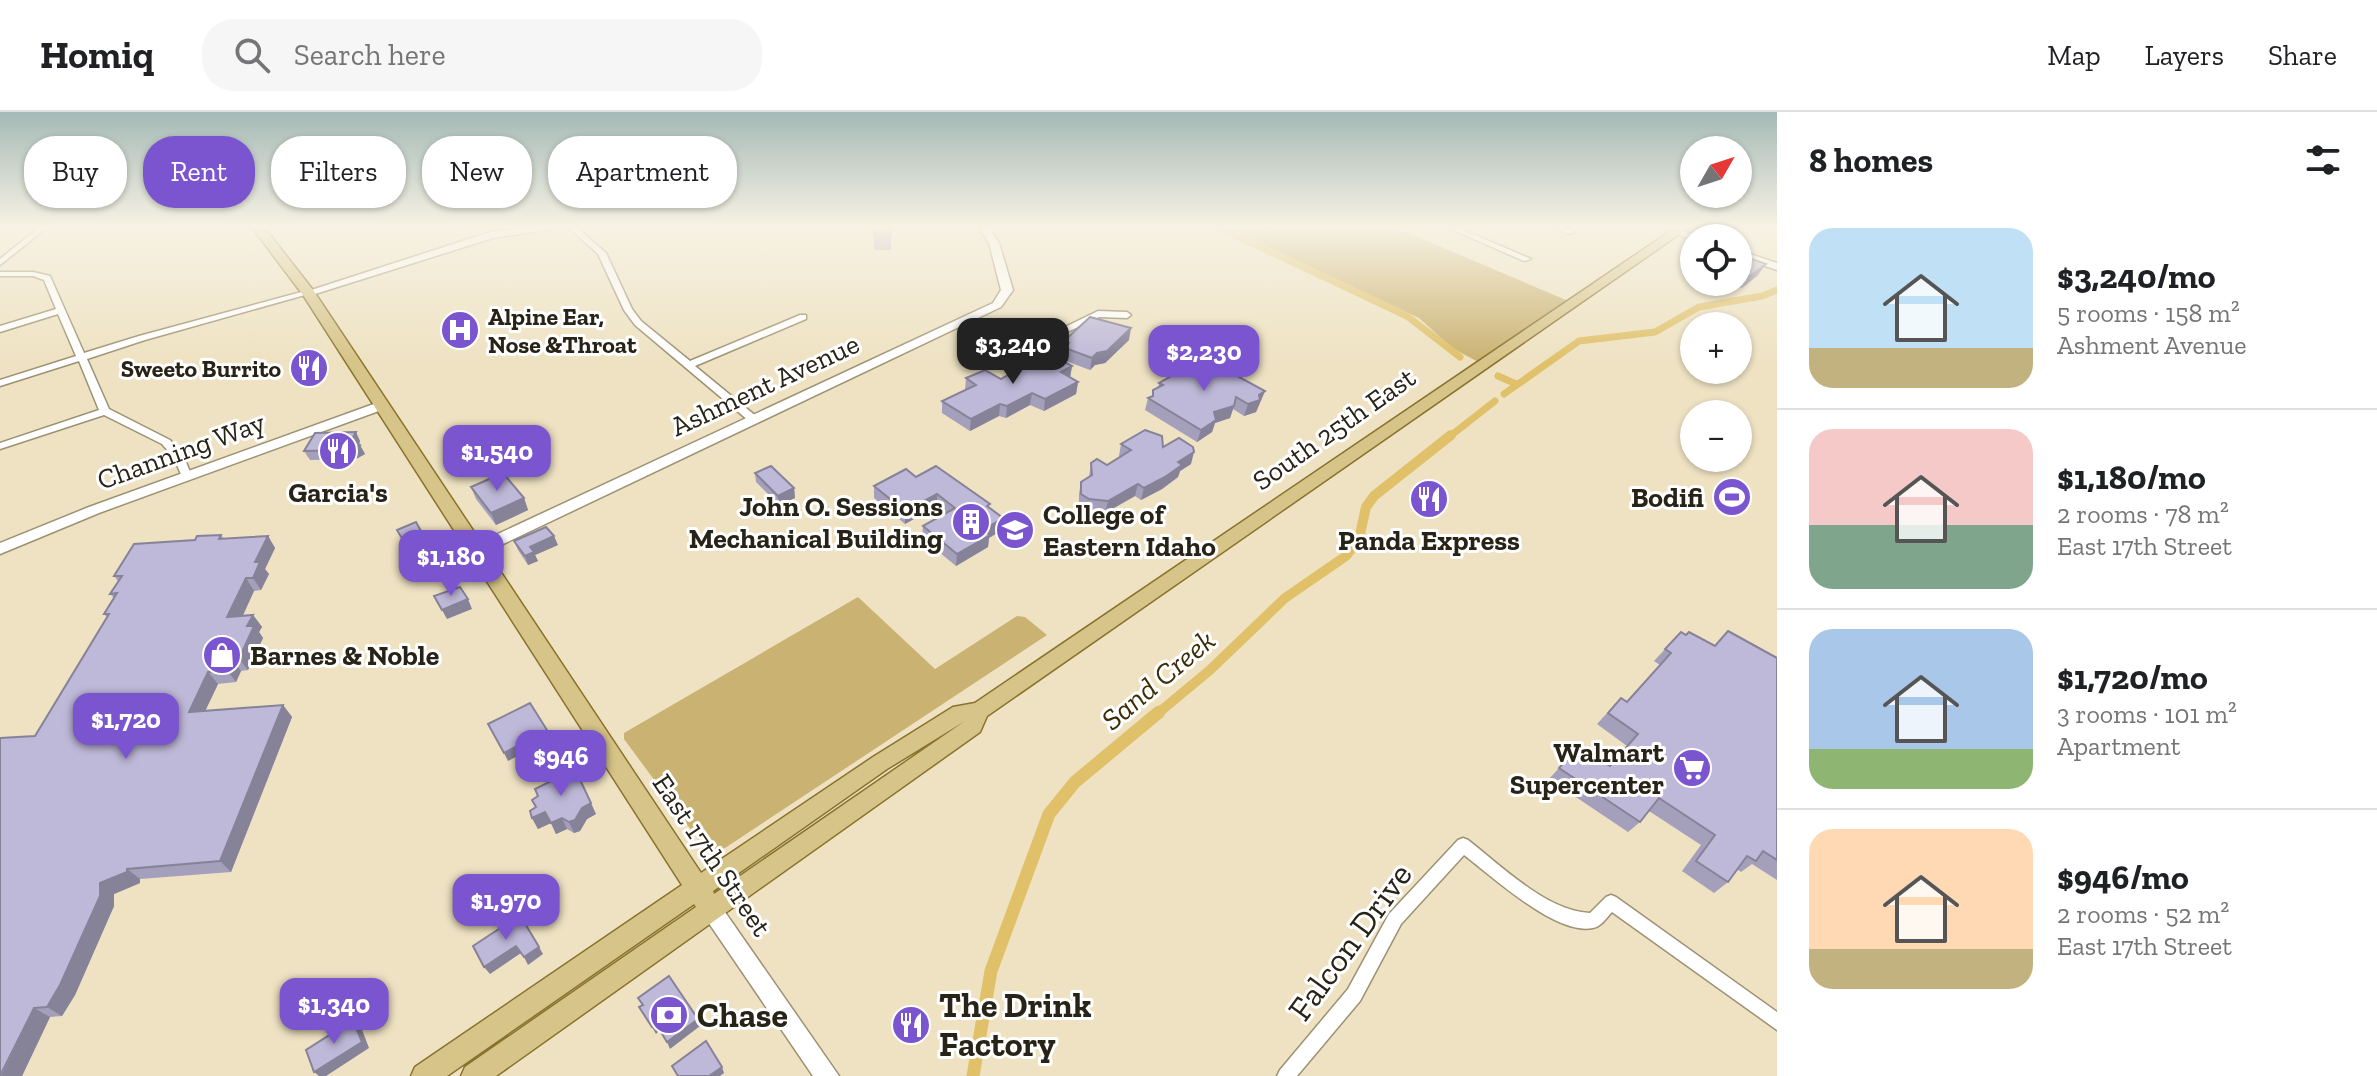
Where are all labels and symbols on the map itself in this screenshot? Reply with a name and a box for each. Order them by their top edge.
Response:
north arrow [1680,136,1752,208]
place label: Alpine Ear, Nose &Throat [488,302,637,359]
hospital icon: Alpine Ear, Nose &Throat [439,309,481,351]
pin: $3,240 [948,318,1078,386]
pin: $2,230 [1139,325,1269,393]
street label: Ashment Avenue [666,327,864,443]
restaurant icon: Sweeto Burrito [288,347,330,389]
place label: Sweeto Burrito [121,354,281,383]
street label: South 25th East [1246,360,1422,497]
street label: Channing Way [93,405,270,497]
pin: $1,540 [432,425,562,493]
restaurant icon: Garcia's [317,430,359,472]
place label: Garcia's [288,476,388,509]
sports icon: Bodifi [1711,476,1753,518]
restaurant icon: Panda Express [1408,478,1450,520]
place label: Bodifi [1631,481,1704,514]
place label: John O. Sessions Mechanical Building [689,490,943,555]
place label: College of Eastern Idaho [1043,498,1216,563]
building icon: John O. Sessions Mechanical Building [950,501,992,543]
school or university icon: College of Eastern Idaho [994,509,1036,551]
place label: Panda Express [1338,524,1520,557]
pin: $1,180 [386,530,516,598]
water label: Sand Creek [1094,622,1222,738]
shop icon: Barnes & Noble [201,634,243,676]
place label: Barnes & Noble [250,639,439,672]
pin: $1,720 [61,693,191,761]
pin: $946 [514,730,608,798]
place label: Walmart Supercenter [1510,736,1665,801]
supermarket icon: Walmart Supercenter [1671,747,1713,789]
street label: East 17th Street [646,768,779,943]
street label: Falcon Drive [1279,855,1421,1029]
pin: $1,970 [441,874,571,942]
pin: $1,340 [269,978,399,1046]
place label: The Drink Factory [939,985,1092,1065]
bank icon: Chase [648,994,690,1036]
place label: Chase [697,995,788,1036]
restaurant icon: The Drink Factory [890,1004,932,1046]

